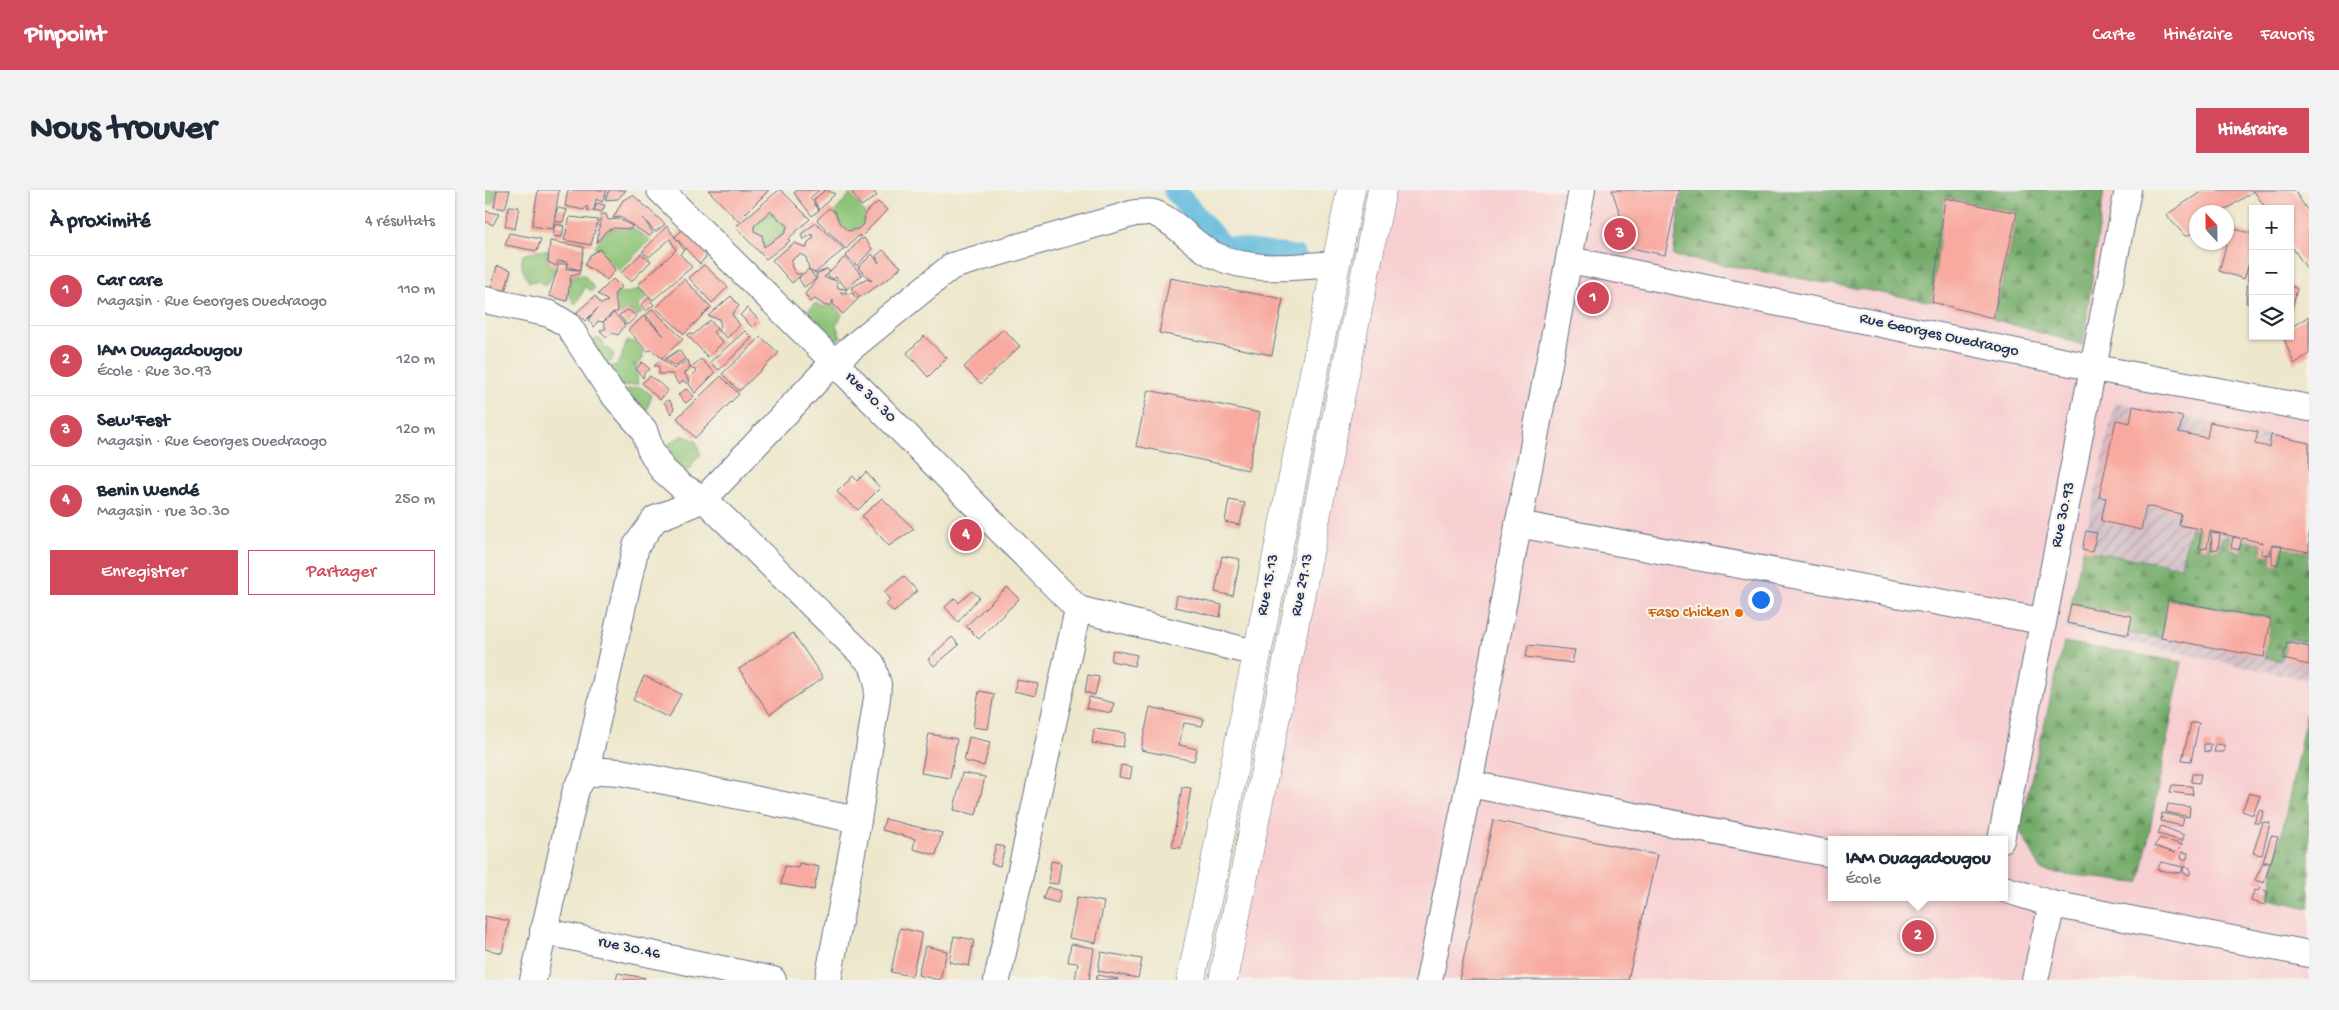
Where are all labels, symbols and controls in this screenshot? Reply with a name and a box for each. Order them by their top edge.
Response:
text: Pinpoint [25,21,106,50]
text: Carte [2092,25,2135,46]
text: Itinéraire [2163,25,2233,46]
text: Favoris [2261,25,2314,46]
button: Itinéraire [2196,108,2309,153]
text: Nous trouver [30,110,216,151]
north arrow [2189,205,2234,250]
map controls [2249,205,2294,340]
button: + [2249,205,2294,250]
text: À proximité [50,210,151,235]
text: 4 résultats [365,213,435,232]
pin: 3 [1604,215,1636,253]
button: − [2249,250,2294,295]
text: Car care [97,270,163,293]
pin: 1 [1577,279,1609,317]
text: 1 [63,281,69,300]
text: 110 m [398,281,435,300]
text: Magasin · Rue Georges Ouedraogo [97,293,327,312]
button: layers [2249,295,2294,340]
street label: Rue Georges Ouedraogo [1858,310,2020,362]
text: IAM Ouagadougou [97,340,242,363]
text: 2 [62,351,70,370]
text: 120 m [396,351,435,370]
text: École · Rue 30.93 [97,363,212,382]
street label: rue 30.30 [840,368,900,428]
text: Sew'Fest [97,410,169,433]
text: 3 [62,421,70,440]
text: 120 m [396,421,435,440]
text: Magasin · Rue Georges Ouedraogo [97,433,327,452]
text: Benin Wendé [97,480,199,503]
street label: Rue 30.93 [2048,480,2080,550]
text: 4 [62,491,70,510]
text: 250 m [395,491,435,510]
text: Magasin · rue 30.30 [97,503,230,522]
pin: 4 [950,516,982,554]
button: Enregistrer [50,550,238,595]
button: Partager [248,550,435,595]
street label: Rue 15.13 [1254,552,1284,618]
street label: Rue 29.13 [1288,552,1318,618]
your location [1748,587,1774,613]
place label: Faso chicken [1647,604,1729,623]
marker: Faso chicken [1733,607,1745,619]
popup [1828,836,2008,901]
text: IAM Ouagadougou [1845,848,1991,871]
text: École [1845,871,1881,890]
pin: 2 [1902,917,1934,955]
street label: rue 30.46 [596,933,663,965]

